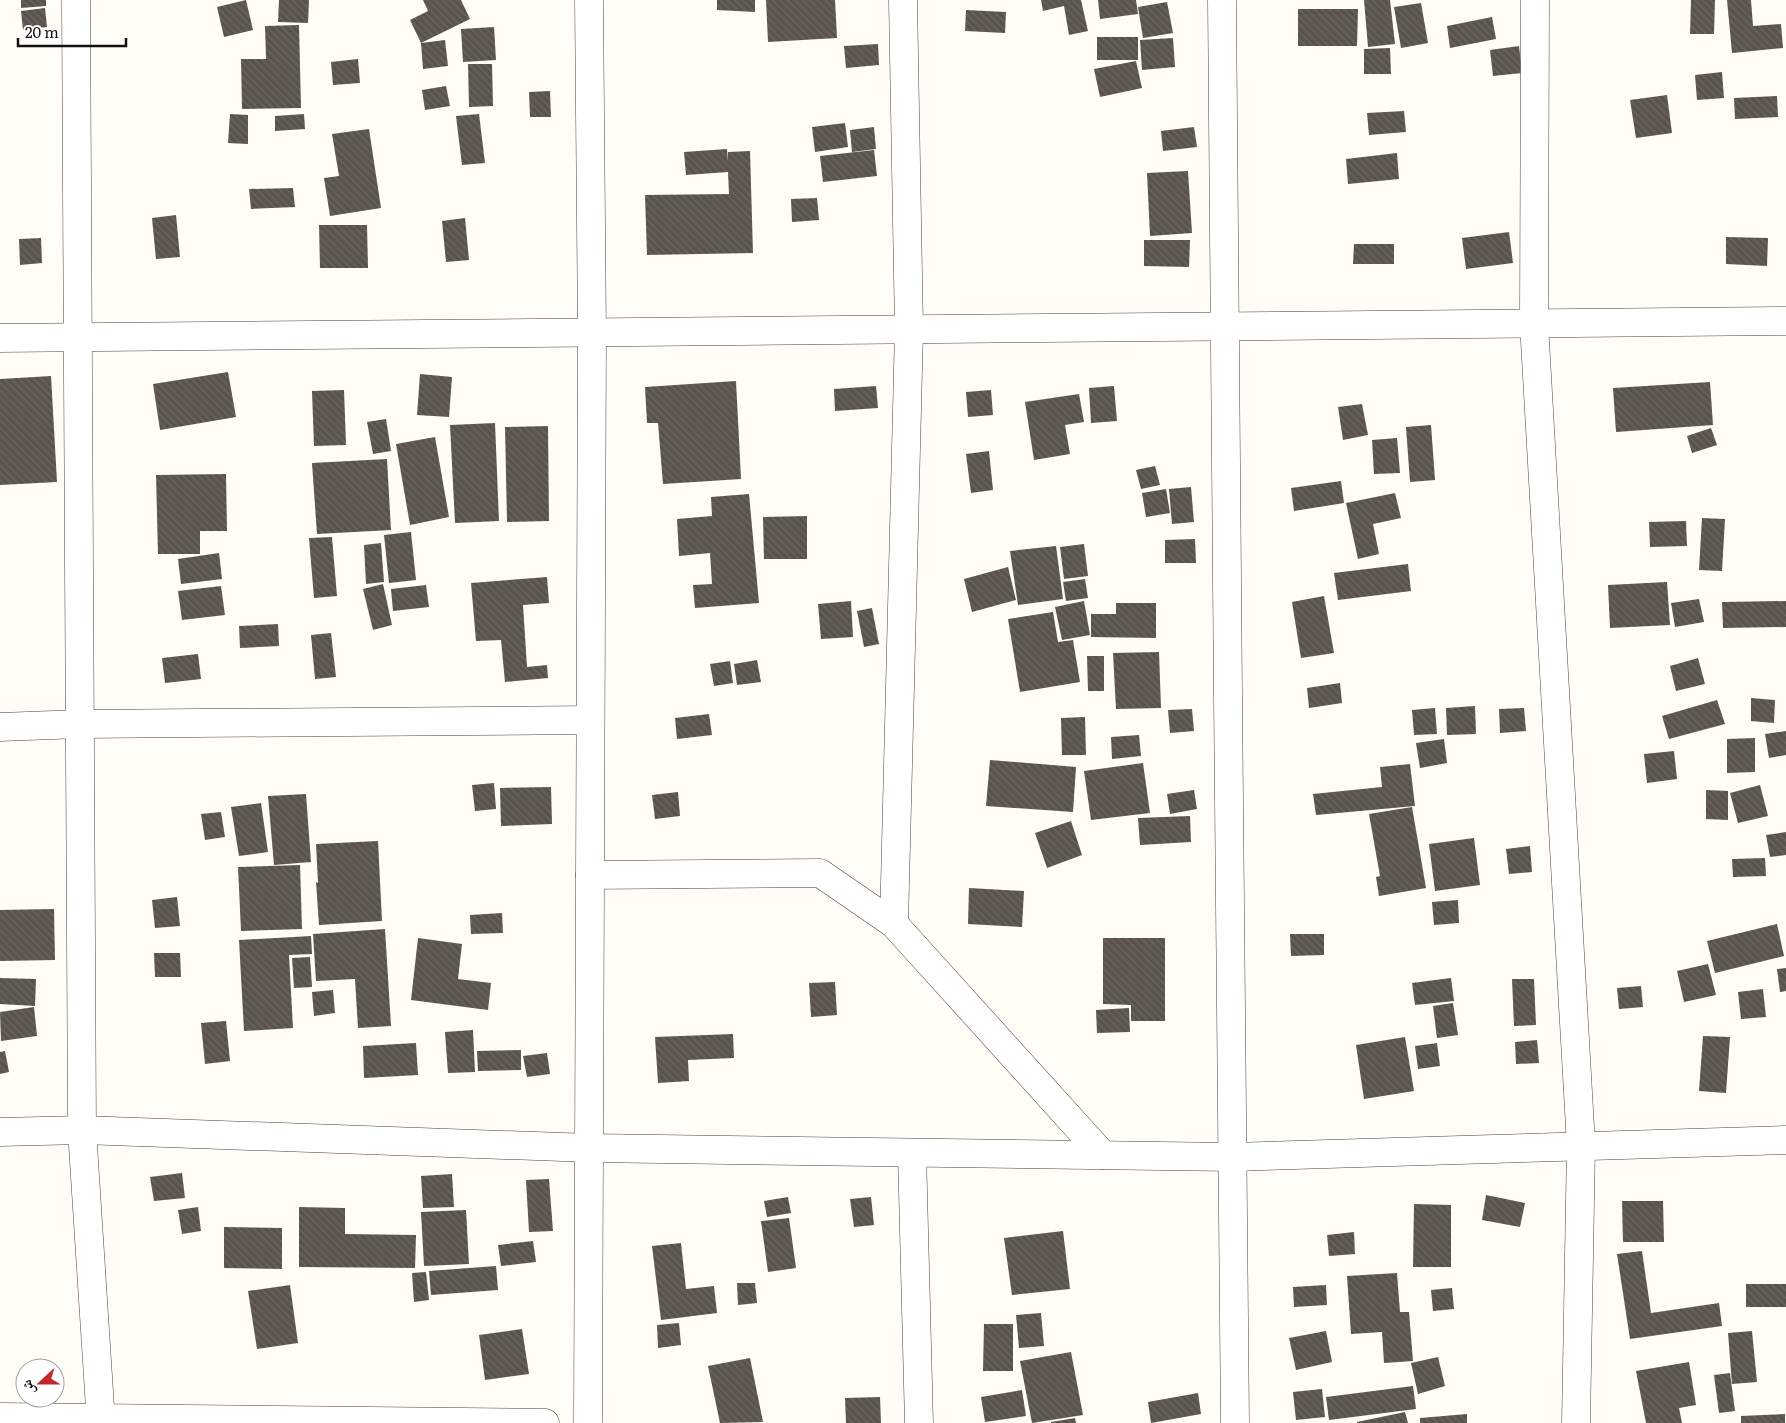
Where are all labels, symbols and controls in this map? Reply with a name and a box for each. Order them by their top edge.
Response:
scale bar [18,15,125,47]
text: 20 m [25,20,59,43]
north arrow [15,1358,65,1408]
text: ش [15,1377,39,1399]

